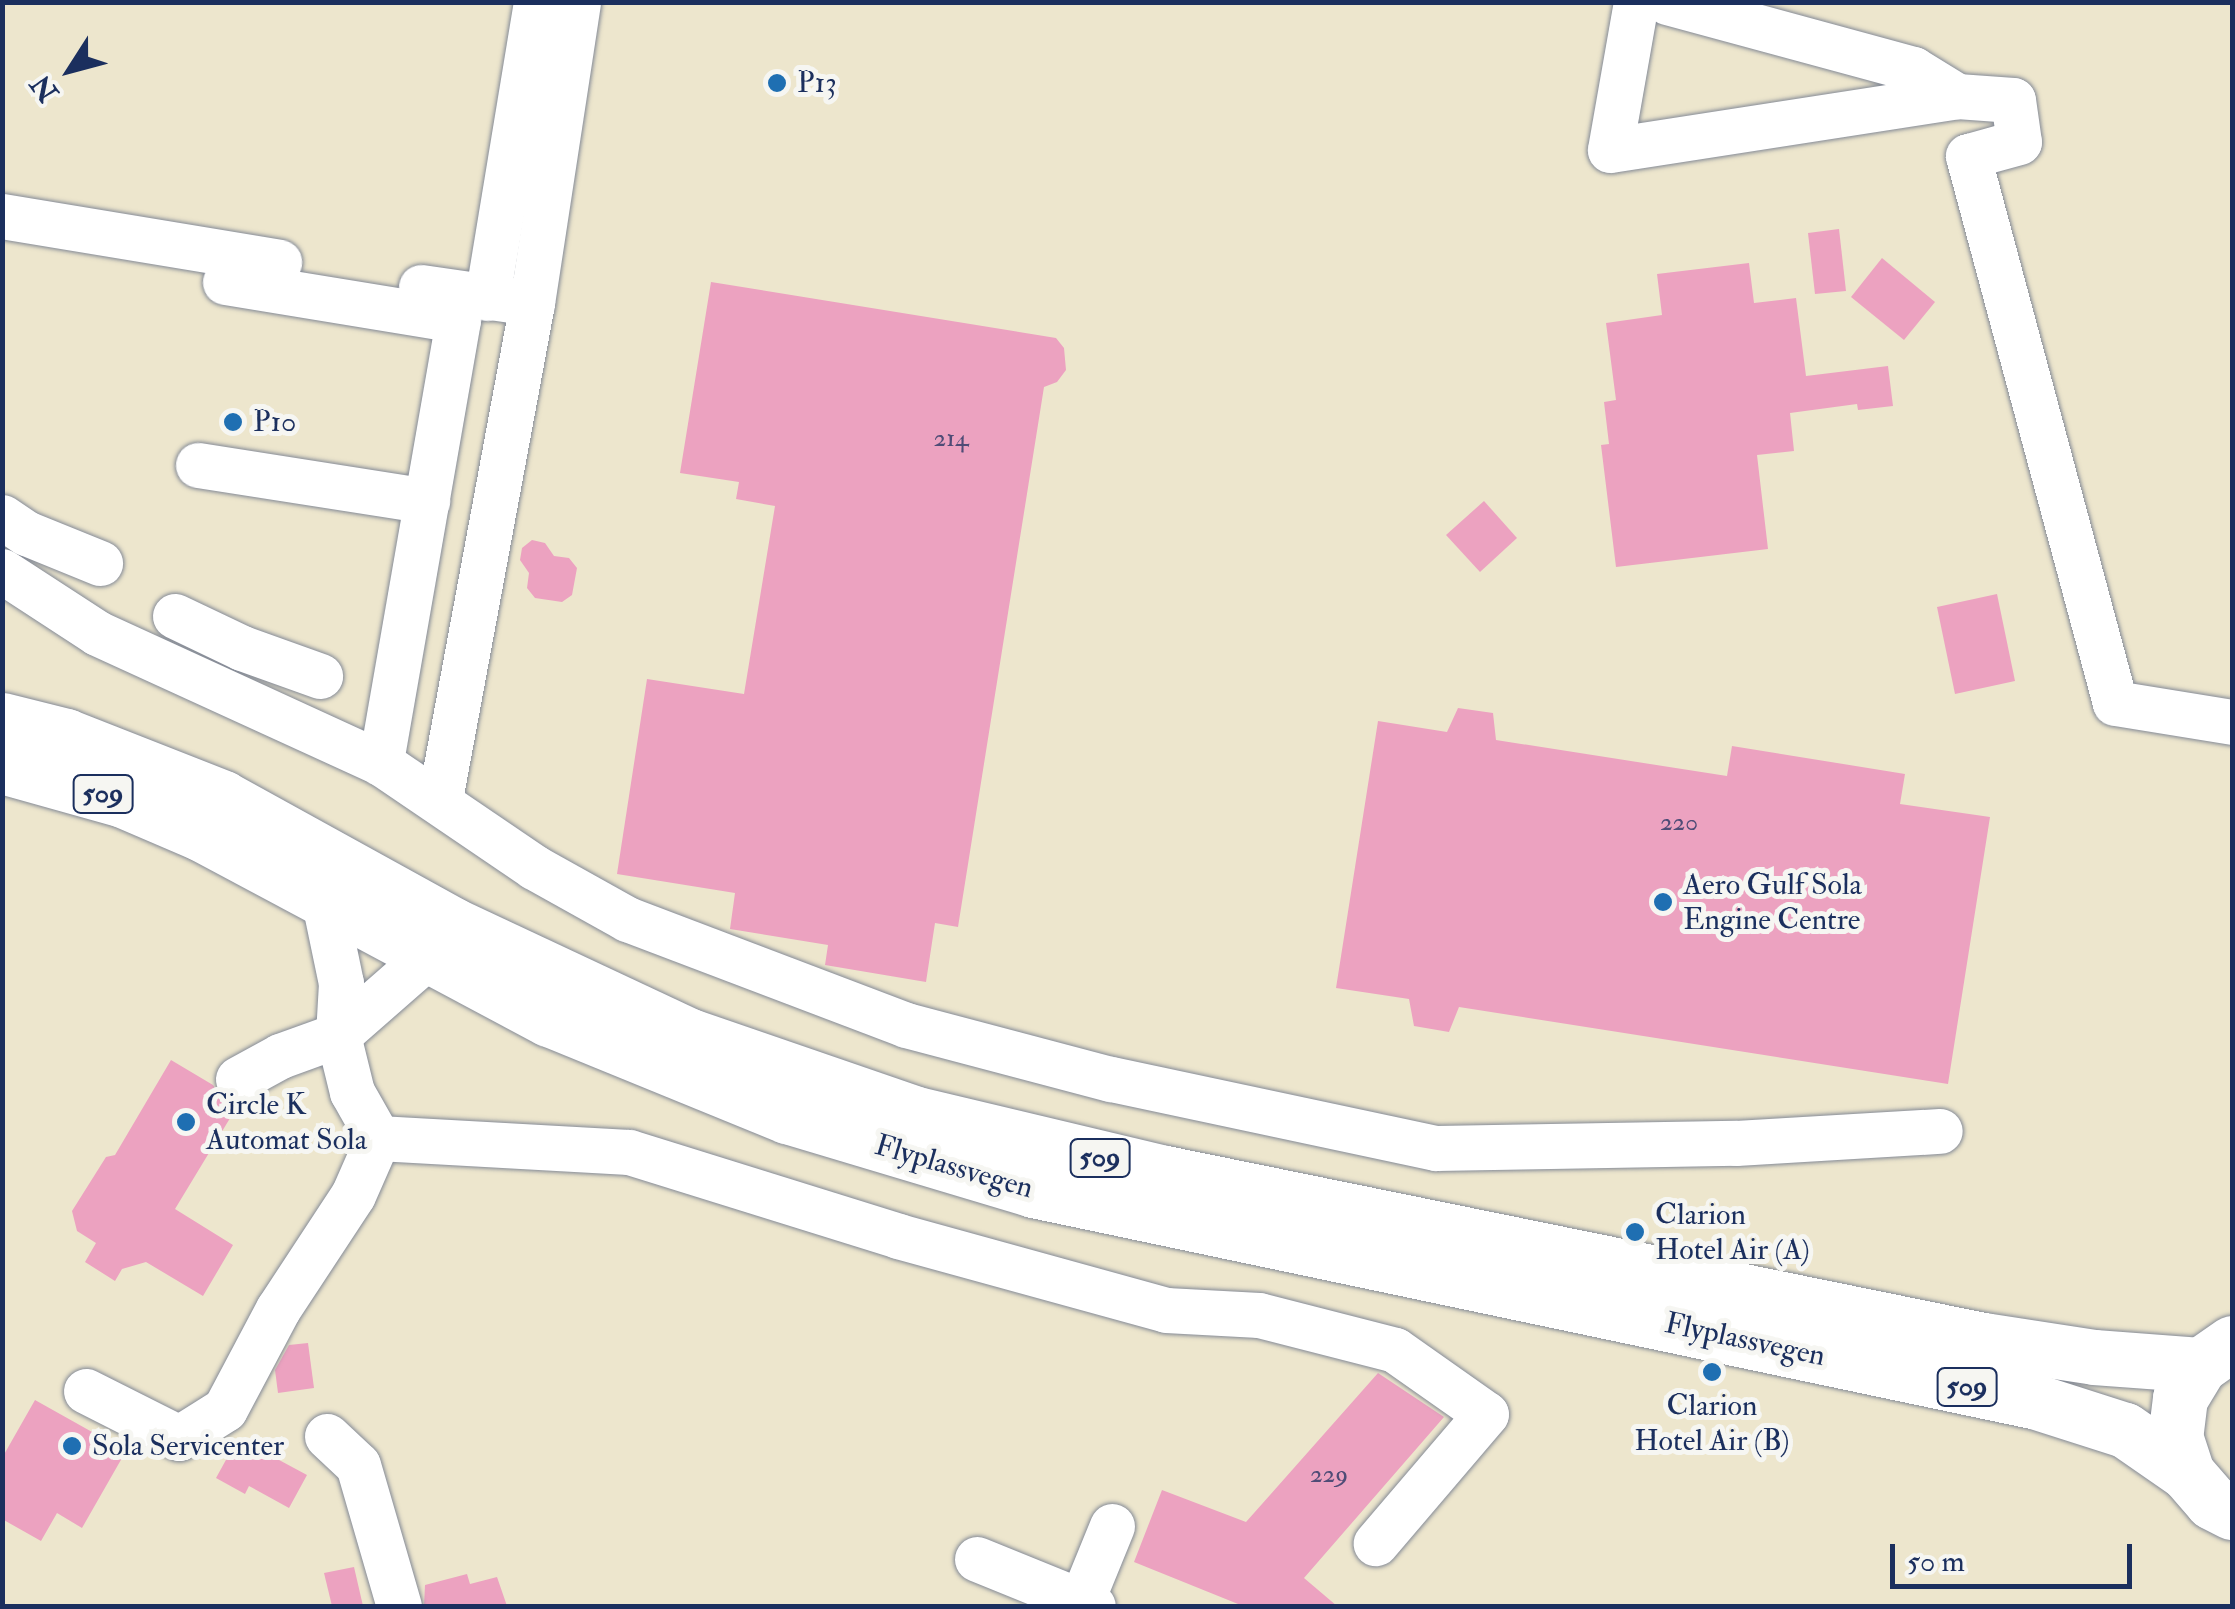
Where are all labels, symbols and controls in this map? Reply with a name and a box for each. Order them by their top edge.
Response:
north arrow [20,20,120,120]
place label: P13 [797,65,837,101]
text: N [24,68,67,108]
marker: P13 [766,72,788,94]
place label: P10 [253,404,296,440]
marker: P10 [222,411,244,433]
house number: 214 [933,424,969,454]
road number: 509 [70,771,136,817]
house number: 220 [1660,808,1698,838]
place label: Aero Gulf Sola Engine Centre [1683,867,1862,938]
marker: Aero Gulf Sola Engine Centre [1652,891,1674,913]
place label: Circle K Automat Sola [206,1087,367,1158]
marker: Circle K Automat Sola [175,1111,197,1133]
street label: Flyplassvegen [871,1127,1037,1207]
road number: 509 [1068,1135,1132,1181]
place label: Clarion Hotel Air (A) [1655,1197,1810,1268]
marker: Clarion Hotel Air (A) [1624,1221,1646,1243]
street label: Flyplassvegen [1661,1305,1829,1375]
marker: Clarion Hotel Air (B) [1701,1361,1723,1383]
road number: 509 [1934,1364,2000,1410]
place label: Clarion Hotel Air (B) [1634,1388,1790,1458]
place label: Sola Servicenter [92,1428,284,1464]
marker: Sola Servicenter [61,1435,83,1457]
house number: 229 [1310,1460,1348,1490]
scale bar [1895,1524,2138,1586]
text: 50 m [1907,1543,1965,1580]

